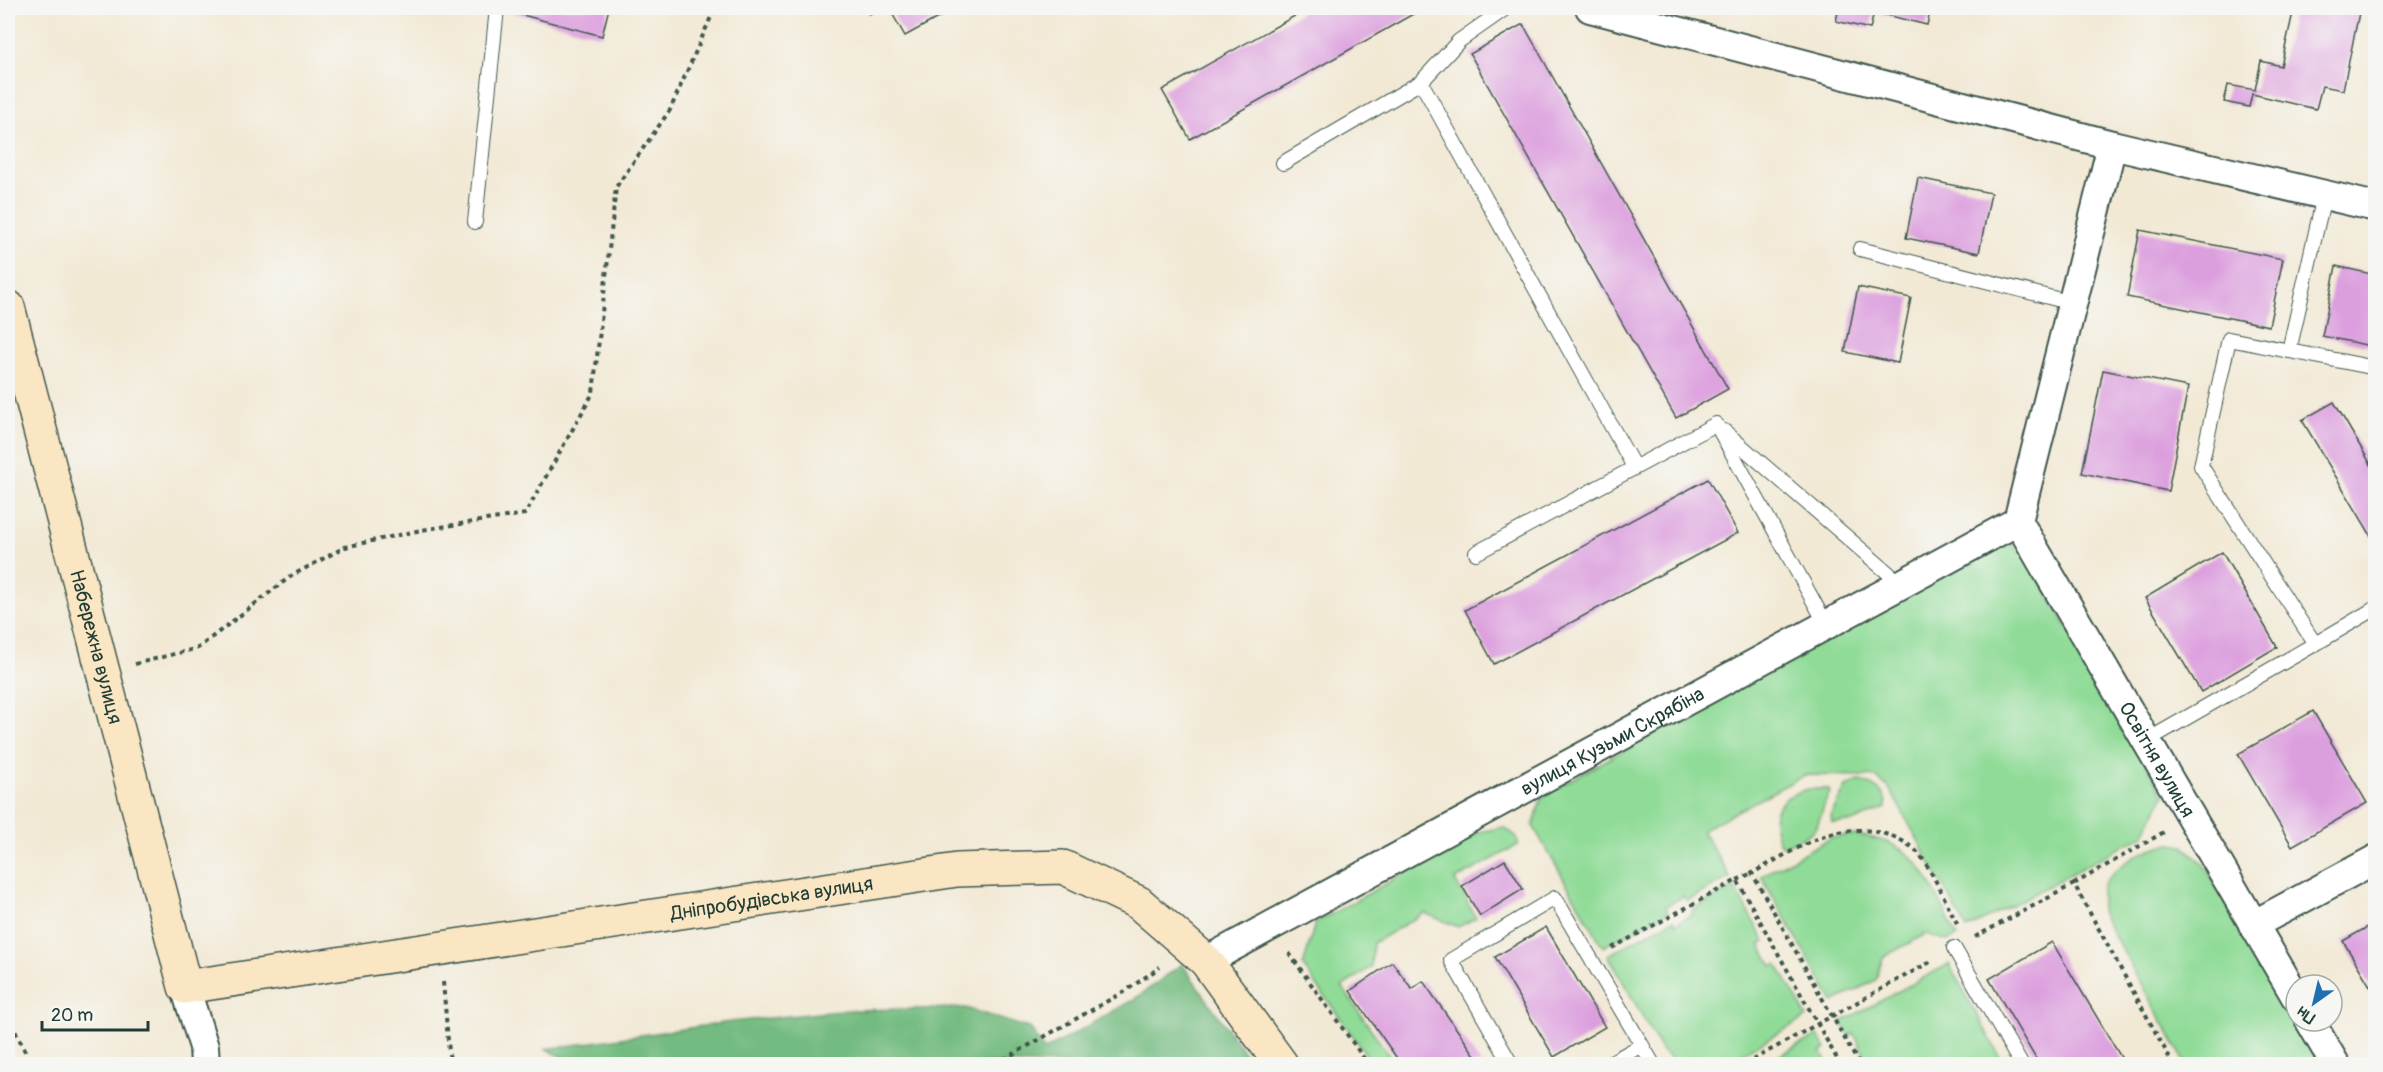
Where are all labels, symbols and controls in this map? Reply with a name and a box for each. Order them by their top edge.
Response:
street label: Набережна вулиця [64,567,128,726]
street label: вулиця Кузьми Скрябіна [1516,681,1708,801]
street label: Освітня вулиця [2114,697,2201,822]
street label: Дніпробудівська вулиця [668,870,875,926]
north arrow [2284,973,2344,1033]
scale bar [42,994,148,1032]
text: Пн [2293,1001,2319,1028]
text: 20 m [51,1004,93,1027]

